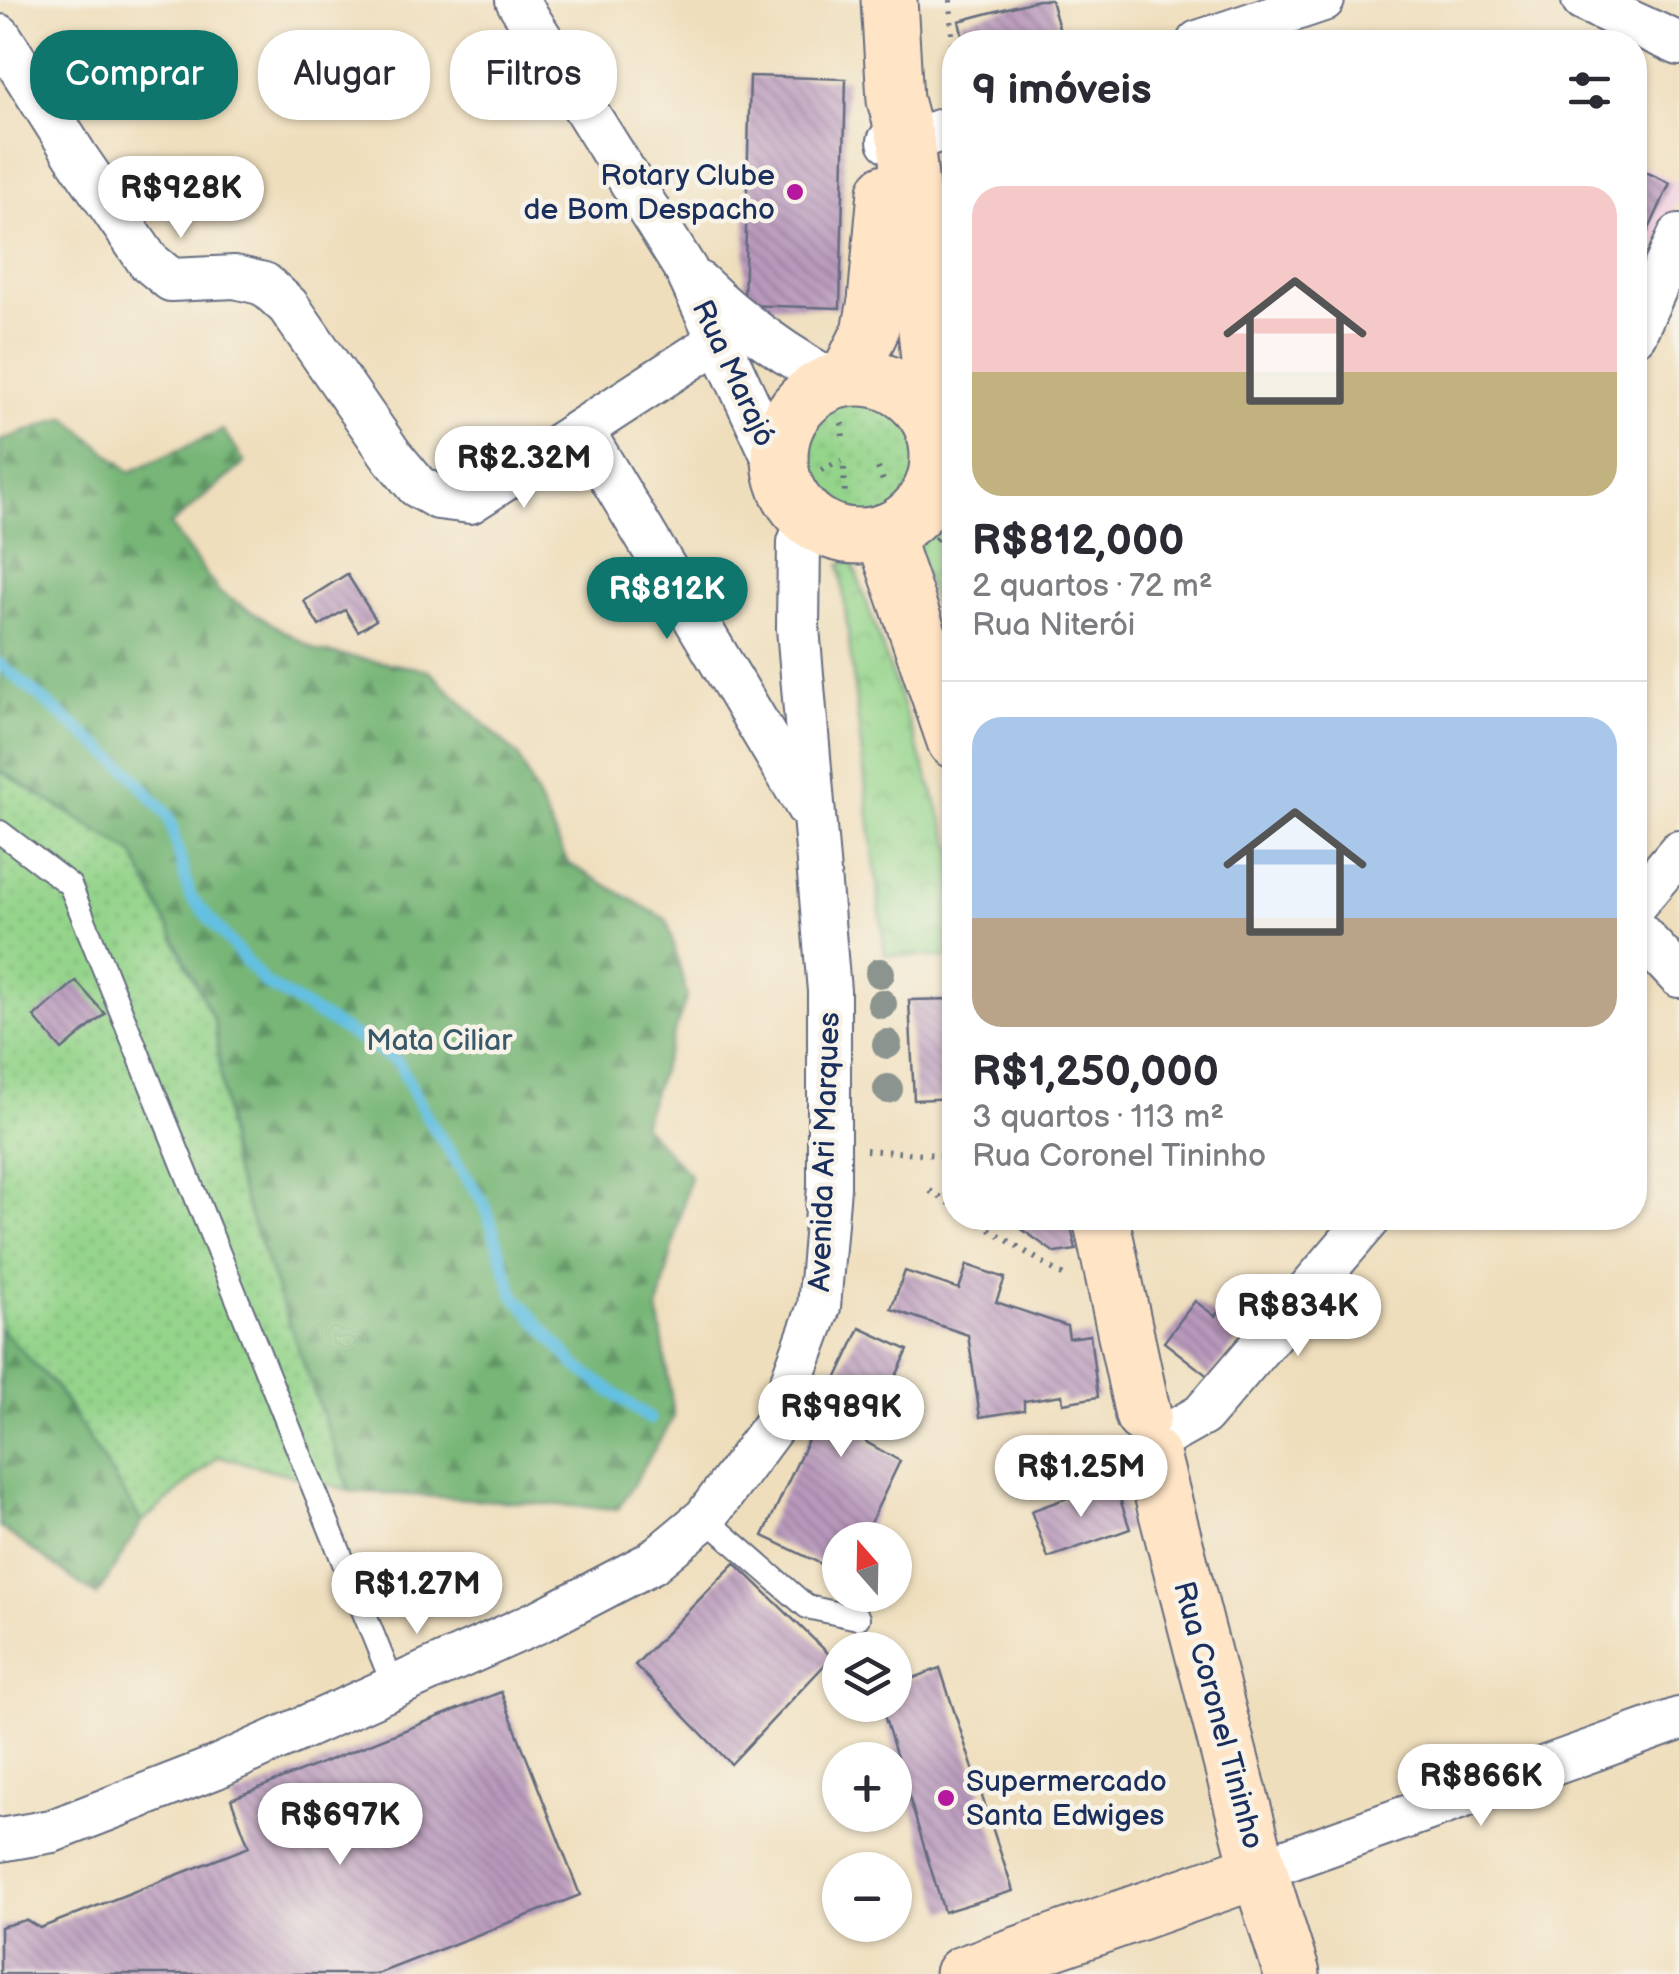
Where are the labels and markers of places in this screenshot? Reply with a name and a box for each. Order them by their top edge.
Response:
pin: R$928K [100,156,262,241]
place label: Rotary Clube de Bom Despacho [523,158,775,228]
marker: Rotary Clube de Bom Despacho [784,181,806,203]
pin: R$2.32M [432,426,616,511]
pin: R$812K [586,557,748,642]
pin: R$834K [1217,1274,1379,1359]
pin: R$989K [760,1375,922,1460]
pin: R$1.25M [989,1435,1173,1520]
pin: R$1.27M [325,1552,509,1637]
pin: R$866K [1400,1744,1562,1829]
place label: Supermercado Santa Edwiges [966,1764,1167,1834]
pin: R$697K [259,1783,421,1868]
marker: Supermercado Santa Edwiges [935,1787,957,1809]

